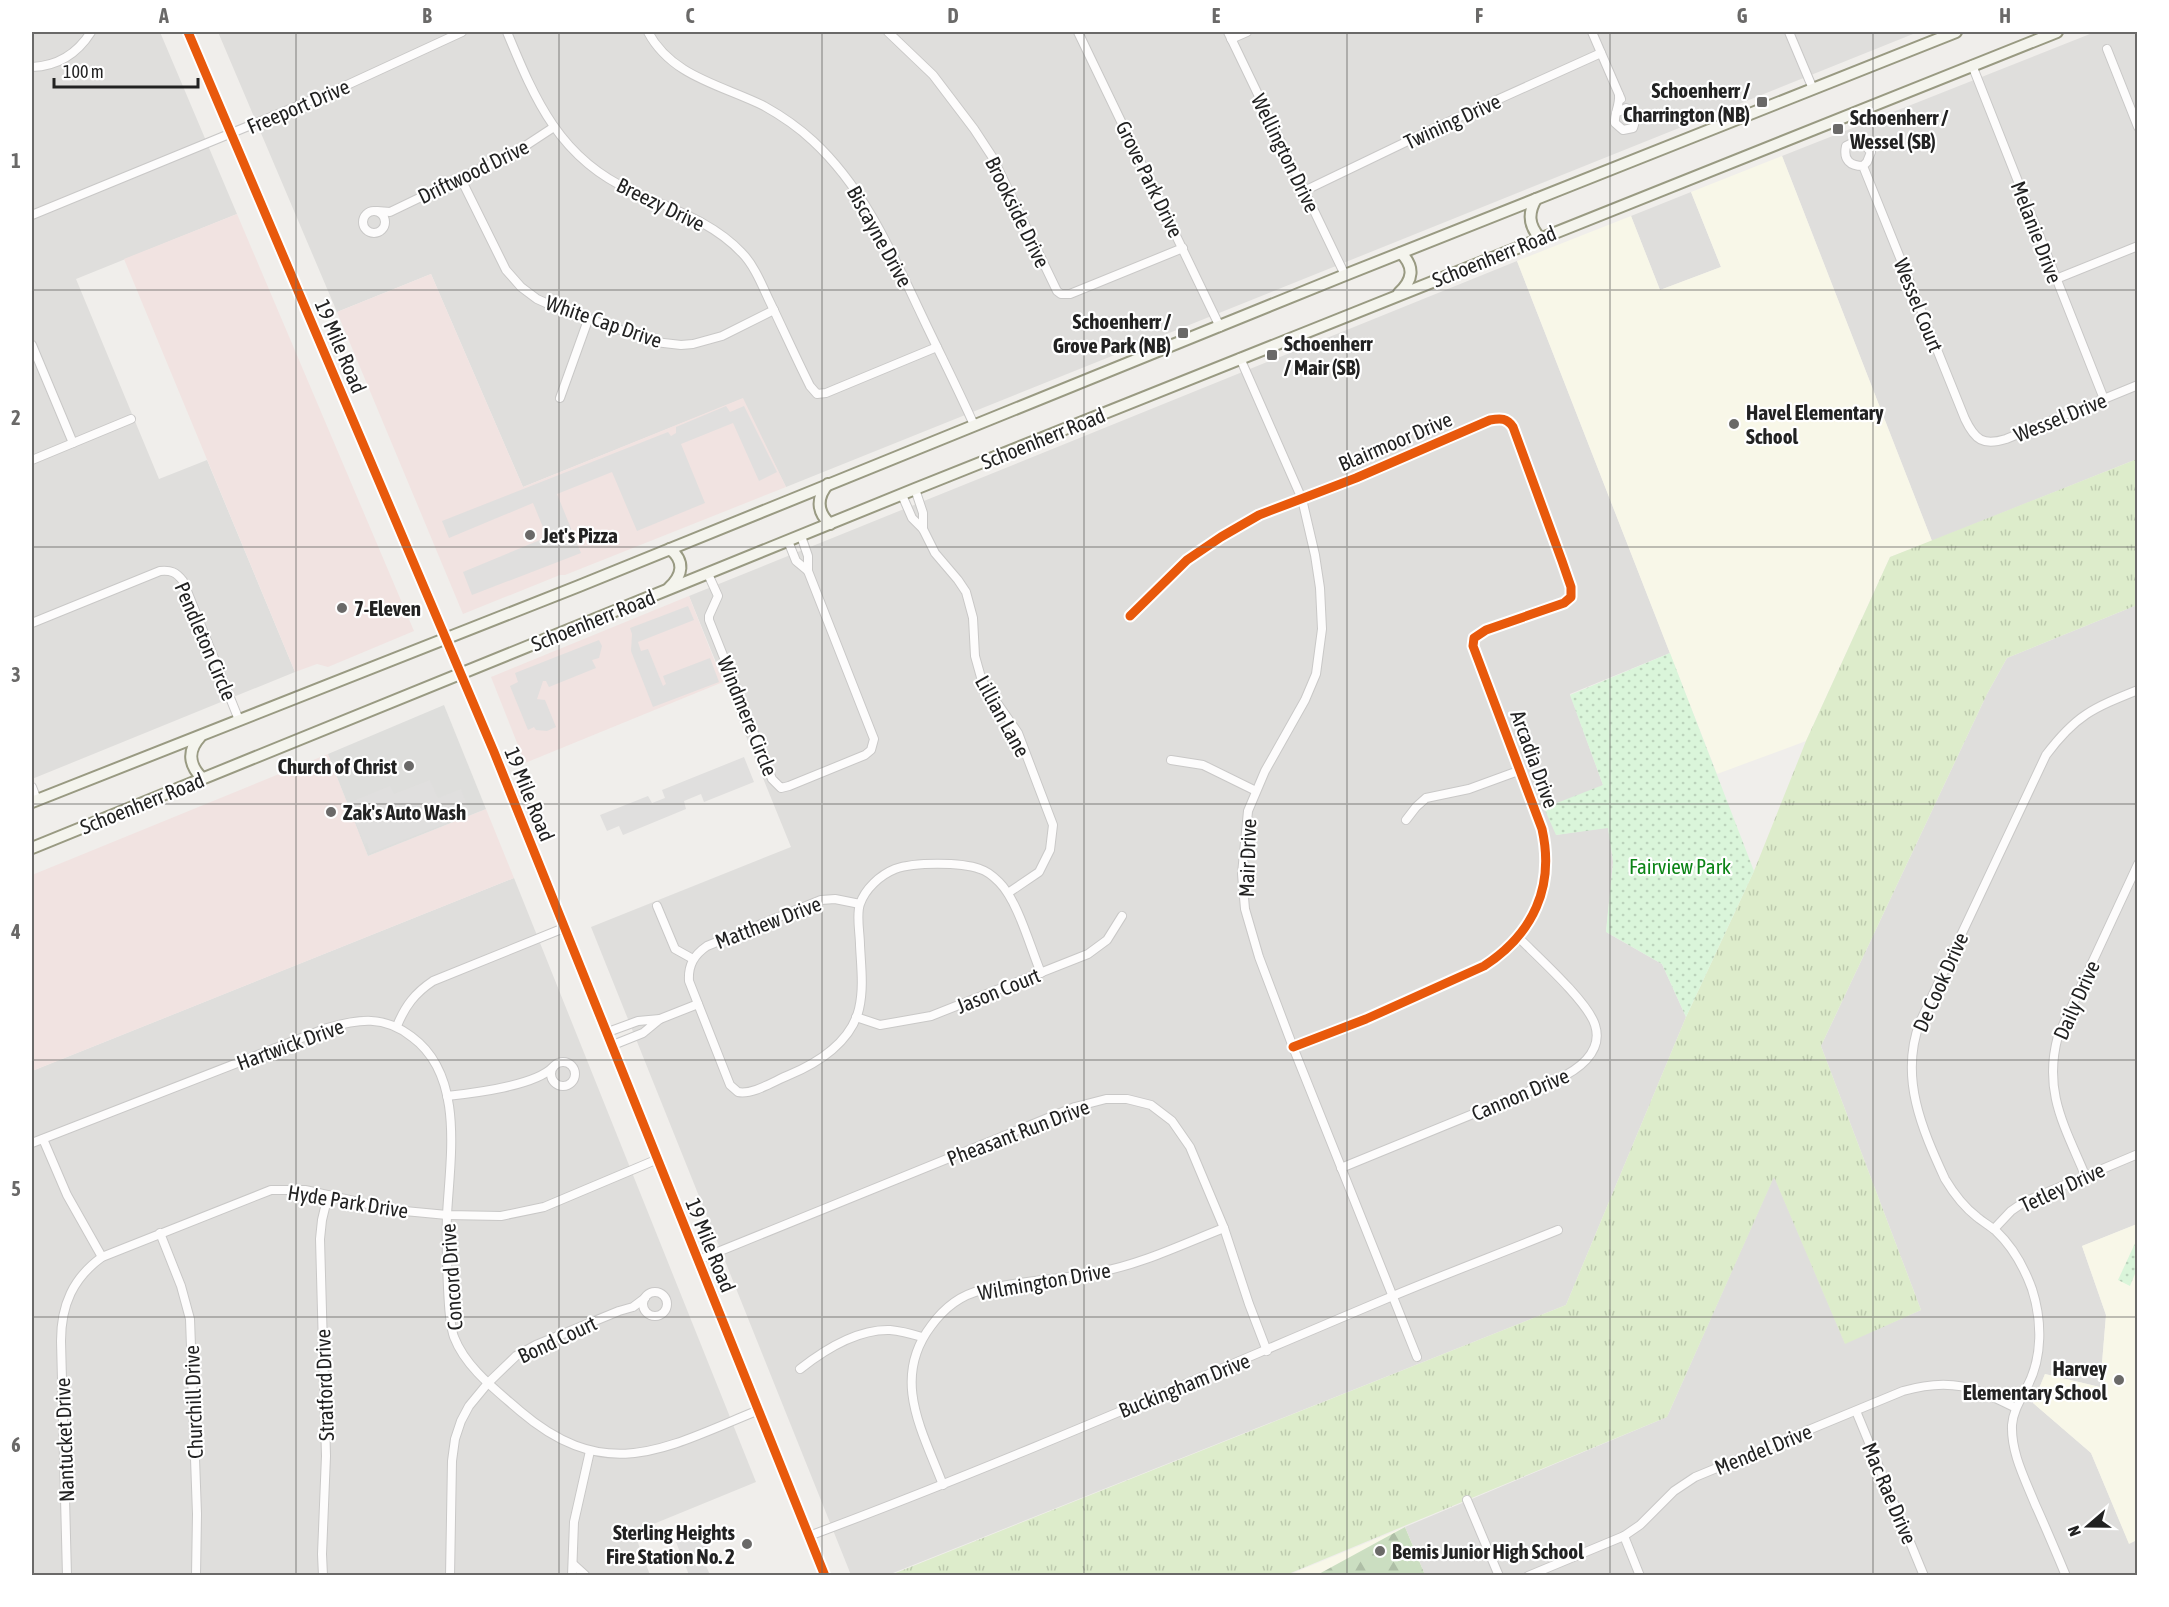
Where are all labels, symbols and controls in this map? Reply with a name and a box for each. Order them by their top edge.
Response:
text: A [158,4,169,27]
text: B [422,4,432,27]
text: C [686,4,695,27]
text: D [947,4,959,27]
text: E [1212,4,1221,27]
text: F [1475,4,1483,27]
text: G [1737,4,1748,27]
text: H [1999,4,2011,27]
scale bar [54,51,198,89]
text: 100 m [63,61,104,82]
street label: Freeport Drive [243,74,353,138]
place label: Schoenherr / Charrington (NB) [1623,78,1751,126]
street label: Twining Drive [1400,88,1504,154]
street label: Wellington Drive [1247,90,1325,216]
marker: Schoenherr / Charrington (NB) [1755,95,1769,109]
place label: Schoenherr / Wessel (SB) [1849,105,1949,153]
street label: Grove Park Drive [1111,117,1189,241]
marker: Schoenherr / Wessel (SB) [1831,122,1845,136]
street label: Driftwood Drive [414,134,532,208]
text: 1 [11,149,21,172]
street label: Brookside Drive [981,153,1055,271]
street label: Breezy Drive [613,172,709,236]
street label: Melanie Drive [2007,178,2067,286]
street label: Biscayne Drive [842,181,918,291]
street label: Schoenherr Road [1429,220,1559,292]
street label: Wessel Court [1889,255,1949,355]
street label: White Cap Drive [543,290,665,352]
street label: 19 Mile Road [311,296,371,396]
place label: Schoenherr / Grove Park (NB) [1053,309,1172,357]
marker: Schoenherr / Grove Park (NB) [1176,326,1190,340]
place label: Schoenherr / Mair (SB) [1284,331,1373,379]
marker: Schoenherr / Mair (SB) [1265,348,1279,362]
street label: Wessel Drive [2010,388,2110,446]
place label: Havel Elementary School [1746,400,1884,448]
street label: Schoenherr Road [978,402,1108,474]
text: 2 [11,406,21,429]
street label: Blairmoor Drive [1335,406,1455,476]
marker: Havel Elementary School [1727,417,1741,431]
place label: Jet's Pizza [541,523,618,547]
marker: Jet's Pizza [523,528,537,542]
street label: Pendleton Circle [170,578,242,704]
street label: Schoenherr Road [528,584,658,656]
place label: 7-Eleven [354,596,421,620]
marker: 7-Eleven [335,601,349,615]
street label: Windmere Circle [713,653,783,779]
text: 3 [11,663,21,686]
street label: Lillian Lane [971,671,1035,761]
street label: Arcadia Drive [1506,707,1564,811]
street label: 19 Mile Road [500,743,560,845]
place label: Church of Christ [278,754,397,778]
marker: Church of Christ [402,759,416,773]
street label: Schoenherr Road [77,767,207,839]
place label: Zak's Auto Wash [343,800,466,824]
marker: Zak's Auto Wash [324,805,338,819]
street label: Mair Drive [1234,818,1260,898]
park label: Fairview Park [1629,854,1731,878]
street label: Matthew Drive [712,891,824,953]
text: 4 [10,920,21,943]
street label: De Cook Drive [1907,929,1973,1035]
street label: Daily Drive [2048,957,2104,1043]
street label: Jason Court [953,962,1043,1018]
street label: Hartwick Drive [233,1014,347,1074]
street label: Cannon Drive [1468,1063,1572,1125]
street label: Pheasant Run Drive [943,1094,1093,1170]
street label: Tetley Drive [2016,1157,2108,1217]
text: 5 [11,1177,21,1200]
street label: Hyde Park Drive [286,1180,410,1222]
street label: 19 Mile Road [681,1194,741,1296]
street label: Concord Drive [435,1223,467,1331]
street label: Wilmington Drive [976,1258,1112,1304]
street label: Bond Court [514,1310,600,1368]
street label: Stratford Drive [310,1329,338,1441]
street label: Churchill Drive [179,1345,207,1459]
street label: Buckingham Drive [1115,1348,1253,1422]
place label: Harvey Elementary School [1963,1356,2107,1404]
marker: Harvey Elementary School [2112,1373,2126,1387]
street label: Nantucket Drive [50,1377,78,1503]
street label: Mendel Drive [1711,1419,1815,1479]
text: 6 [11,1433,21,1456]
street label: Mac Rae Drive [1858,1439,1922,1547]
north arrow [2058,1496,2118,1556]
place label: Sterling Heights Fire Station No. 2 [606,1520,736,1568]
text: N [2064,1524,2084,1539]
marker: Sterling Heights Fire Station No. 2 [740,1537,754,1551]
place label: Bemis Junior High School [1392,1539,1584,1563]
marker: Bemis Junior High School [1373,1544,1387,1558]

